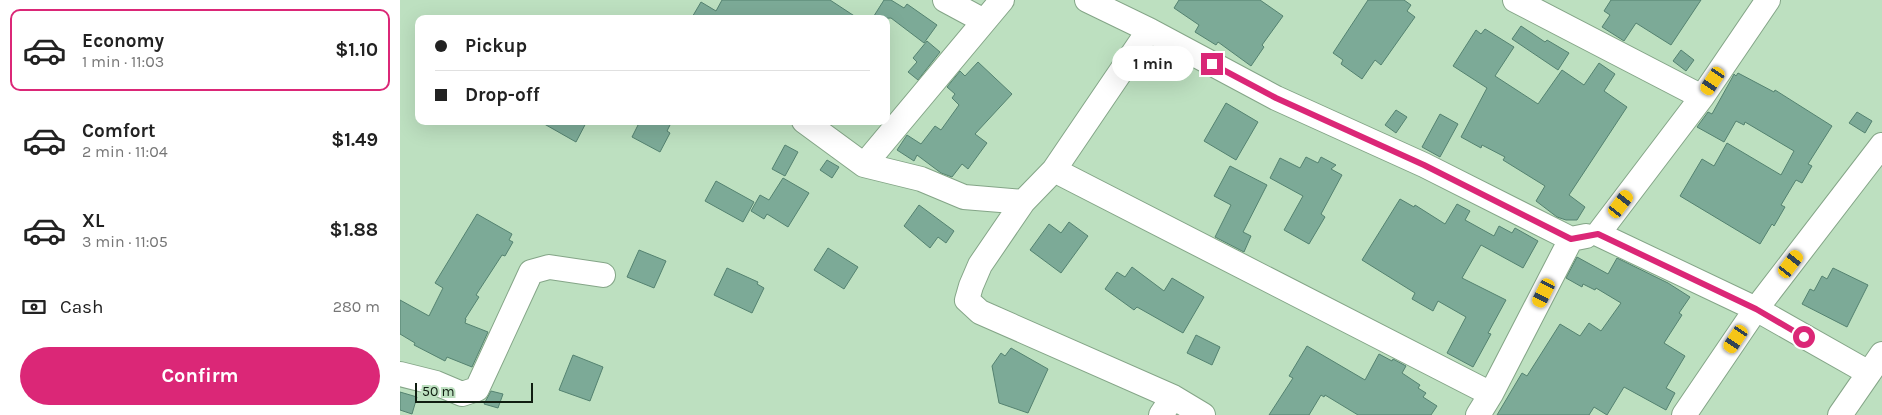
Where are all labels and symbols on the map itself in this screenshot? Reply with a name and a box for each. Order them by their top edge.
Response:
callout: 1 min [1112,46,1194,82]
route end [1201,53,1223,75]
car [1698,64,1727,98]
car [1605,188,1636,220]
car [1775,248,1806,280]
car [1530,276,1557,310]
car [1721,322,1750,356]
route start [1793,326,1815,348]
scale bar [415,380,532,403]

